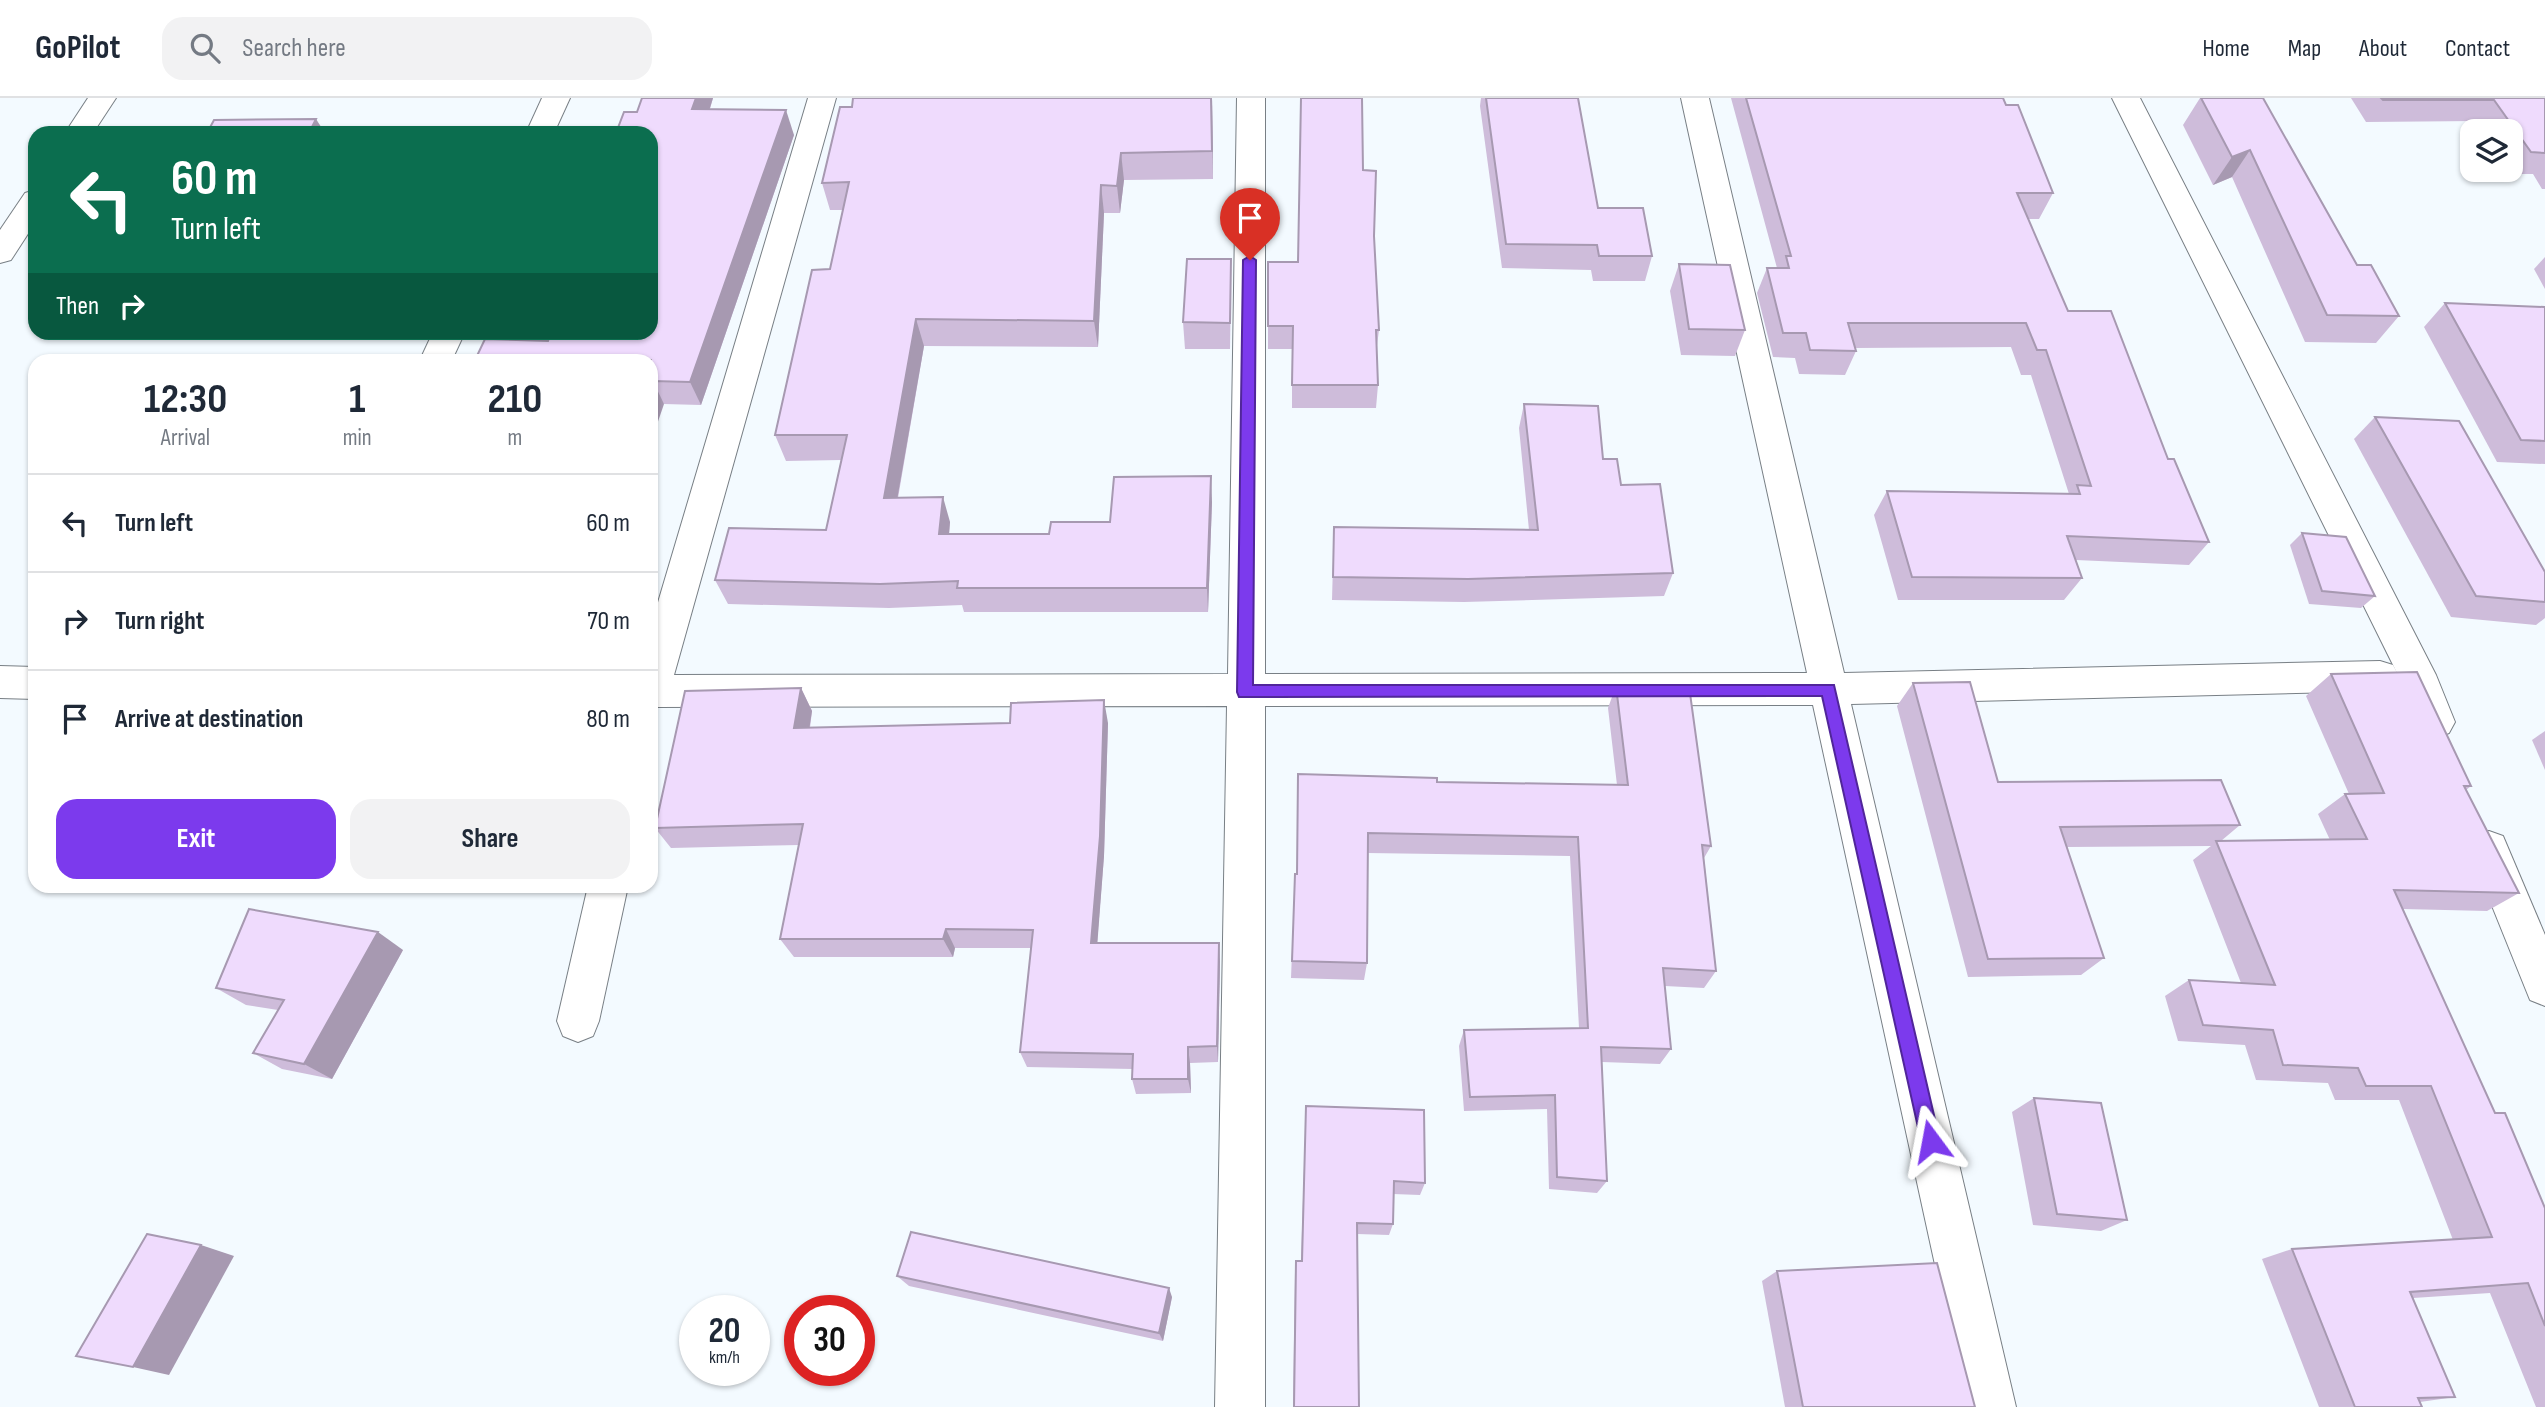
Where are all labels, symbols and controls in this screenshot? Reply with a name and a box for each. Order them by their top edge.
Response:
search box [162,17,652,80]
text: GoPilot [35,28,120,68]
icon: search [186,29,224,67]
text: Search here [242,33,346,64]
text: Home [2202,34,2250,63]
text: Map [2288,34,2321,63]
text: About [2359,34,2407,63]
text: Contact [2445,34,2510,63]
map controls [2460,119,2523,182]
button: layers [2460,119,2523,182]
text: 60 m [171,150,258,209]
icon: left [56,154,147,245]
pin [1220,188,1280,260]
icon: arrive [1231,199,1269,237]
text: Turn left [171,210,261,249]
icon: right [113,287,151,325]
text: Then [56,291,99,322]
text: 12:30 [144,374,227,425]
text: 1 [349,374,366,425]
text: 210 [487,374,542,425]
text: Arrival [161,424,210,452]
text: min [343,424,372,452]
text: m [507,424,522,452]
icon: left [56,504,94,542]
text: Turn left [115,508,193,539]
text: 60 m [586,508,630,539]
icon: right [56,602,94,640]
text: Turn right [115,606,204,637]
text: 70 m [587,606,630,637]
icon: arrive [56,700,94,738]
text: Arrive at destination [115,704,303,735]
text: 80 m [586,704,630,735]
button: Exit [56,799,336,879]
button: Share [350,799,630,879]
position arrow [1894,1104,1968,1178]
speed limit sign: 30 [784,1295,875,1386]
text: 20 [709,1310,741,1353]
text: km/h [709,1347,740,1368]

